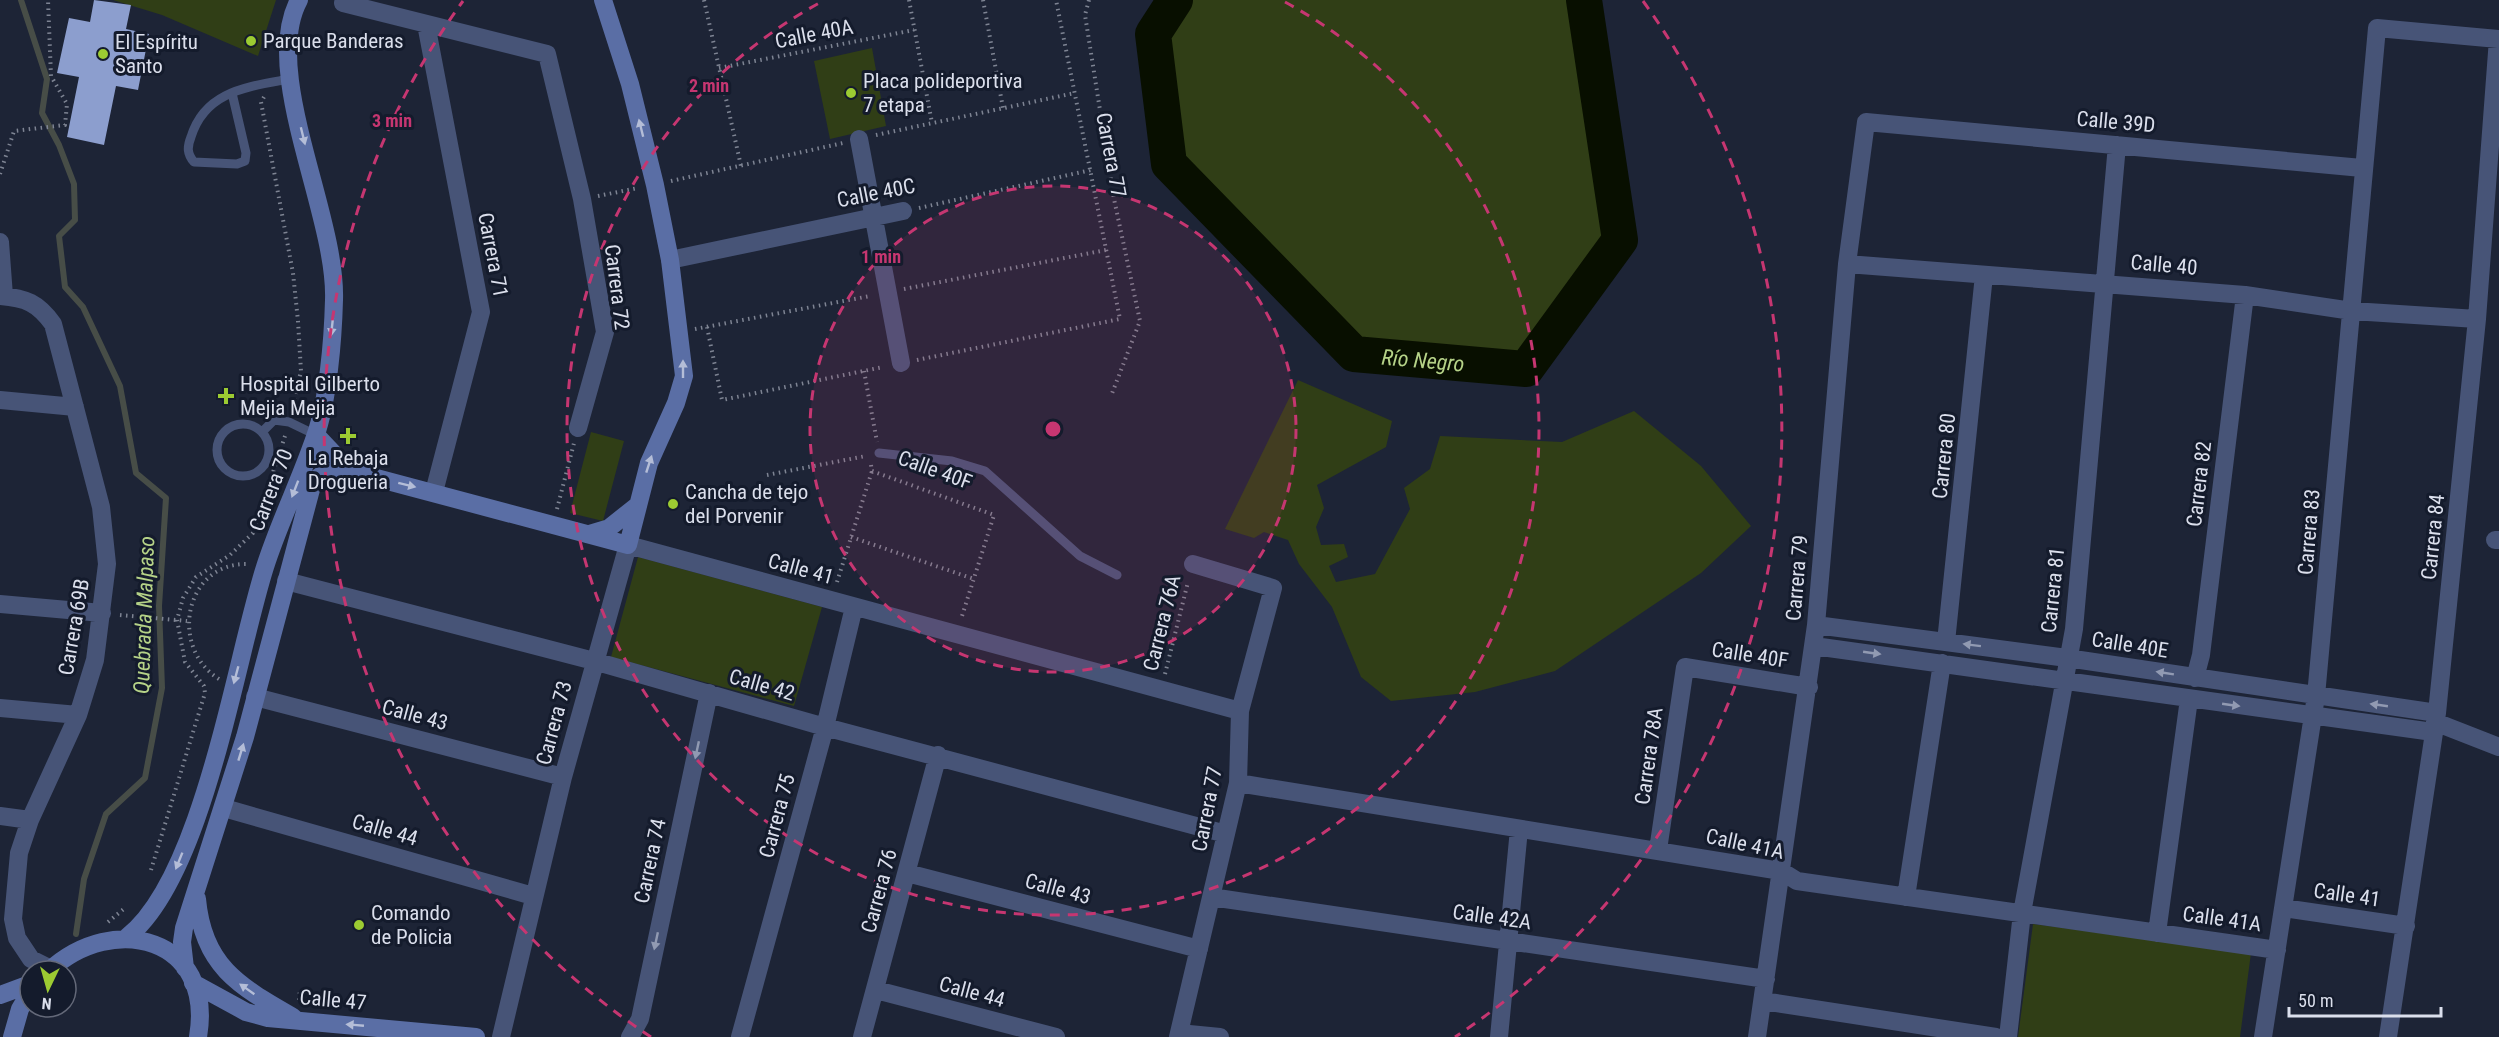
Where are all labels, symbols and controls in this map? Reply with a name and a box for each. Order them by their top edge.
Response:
street label: Calle 40A [773,15,855,53]
place label: Parque Banderas [263,29,404,53]
place label: El Espíritu Santo [115,30,198,78]
marker: Parque Banderas [244,34,258,48]
marker: El Espíritu Santo [96,47,110,61]
place label: Placa polideportiva 7 etapa [863,69,1023,117]
text: 2 min [689,75,729,96]
marker: Placa polideportiva 7 etapa [844,86,858,100]
street label: Calle 39D [2076,107,2156,137]
text: 3 min [372,110,412,131]
street label: Carrera 77 [1091,110,1131,200]
one-way arrow [636,119,645,137]
one-way arrow [298,127,308,145]
street label: Calle 40C [835,174,917,212]
street label: Carrera 71 [473,210,513,300]
street label: Carrera 72 [600,243,634,331]
text: 1 min [861,246,901,267]
street label: Calle 40 [2130,250,2198,280]
one-way arrow [327,318,336,337]
water label: Río Negro [1381,344,1465,376]
one-way arrow [678,360,688,379]
place label: Hospital Gilberto Mejia Mejia [240,372,380,420]
marker: Hospital Gilberto Mejia Mejia [217,387,235,405]
street label: Carrera 80 [1928,412,1960,500]
centre of rings [1043,419,1063,439]
marker: La Rebaja Drogueria [341,429,355,443]
street label: Carrera 82 [2182,440,2216,528]
street label: Carrera 70 [244,446,298,534]
place label: La Rebaja Drogueria [307,446,389,494]
street label: Calle 40F [895,446,975,494]
one-way arrow [645,455,655,473]
one-way arrow [290,480,299,498]
place label: Cancha de tejo del Porvenir [685,480,808,528]
one-way arrow [398,481,416,491]
street label: Carrera 83 [2293,488,2325,576]
street label: Carrera 84 [2417,493,2449,581]
marker: Cancha de tejo del Porvenir [666,497,680,511]
street label: Carrera 79 [1781,534,1813,622]
water label: Quebrada Malpaso [129,535,159,695]
street label: Carrera 81 [2037,546,2069,634]
street label: Calle 41 [766,549,836,589]
street label: Carrera 76A [1138,572,1186,674]
street label: Carrera 69B [54,577,94,677]
street label: Calle 40E [2090,627,2170,663]
street label: Calle 40F [1710,637,1790,673]
one-way arrow [1962,641,1981,650]
one-way arrow [1862,649,1881,658]
street label: Calle 42 [726,664,798,706]
one-way arrow [231,666,241,684]
one-way arrow [2155,669,2174,678]
street label: Carrera 73 [531,678,577,768]
street label: Calle 43 [380,695,450,735]
one-way arrow [2222,700,2241,709]
one-way arrow [2369,700,2388,709]
street label: Carrera 78A [1630,706,1668,806]
one-way arrow [692,741,701,760]
one-way arrow [237,743,246,761]
street label: Carrera 77 [1187,764,1227,854]
street label: Carrera 75 [754,771,800,861]
street label: Calle 44 [349,809,421,851]
street label: Carrera 74 [629,816,671,906]
street label: Calle 41A [1704,824,1786,864]
street label: Carrera 76 [856,846,902,936]
one-way arrow [173,852,183,870]
street label: Calle 43 [1023,869,1093,909]
street label: Calle 41 [2312,878,2382,912]
street label: Calle 42A [1451,900,1533,934]
place label: Comando de Policia [371,901,452,949]
street label: Calle 41A [2181,902,2263,936]
marker: Comando de Policia [352,918,366,932]
one-way arrow [651,931,661,950]
north arrow [18,959,78,1019]
street label: Calle 44 [937,972,1007,1012]
scale bar [2289,980,2440,1018]
one-way arrow [239,983,255,995]
street label: Calle 47 [299,985,367,1015]
text: 50 m [2298,990,2333,1011]
text: N [41,994,52,1013]
one-way arrow [345,1020,364,1030]

